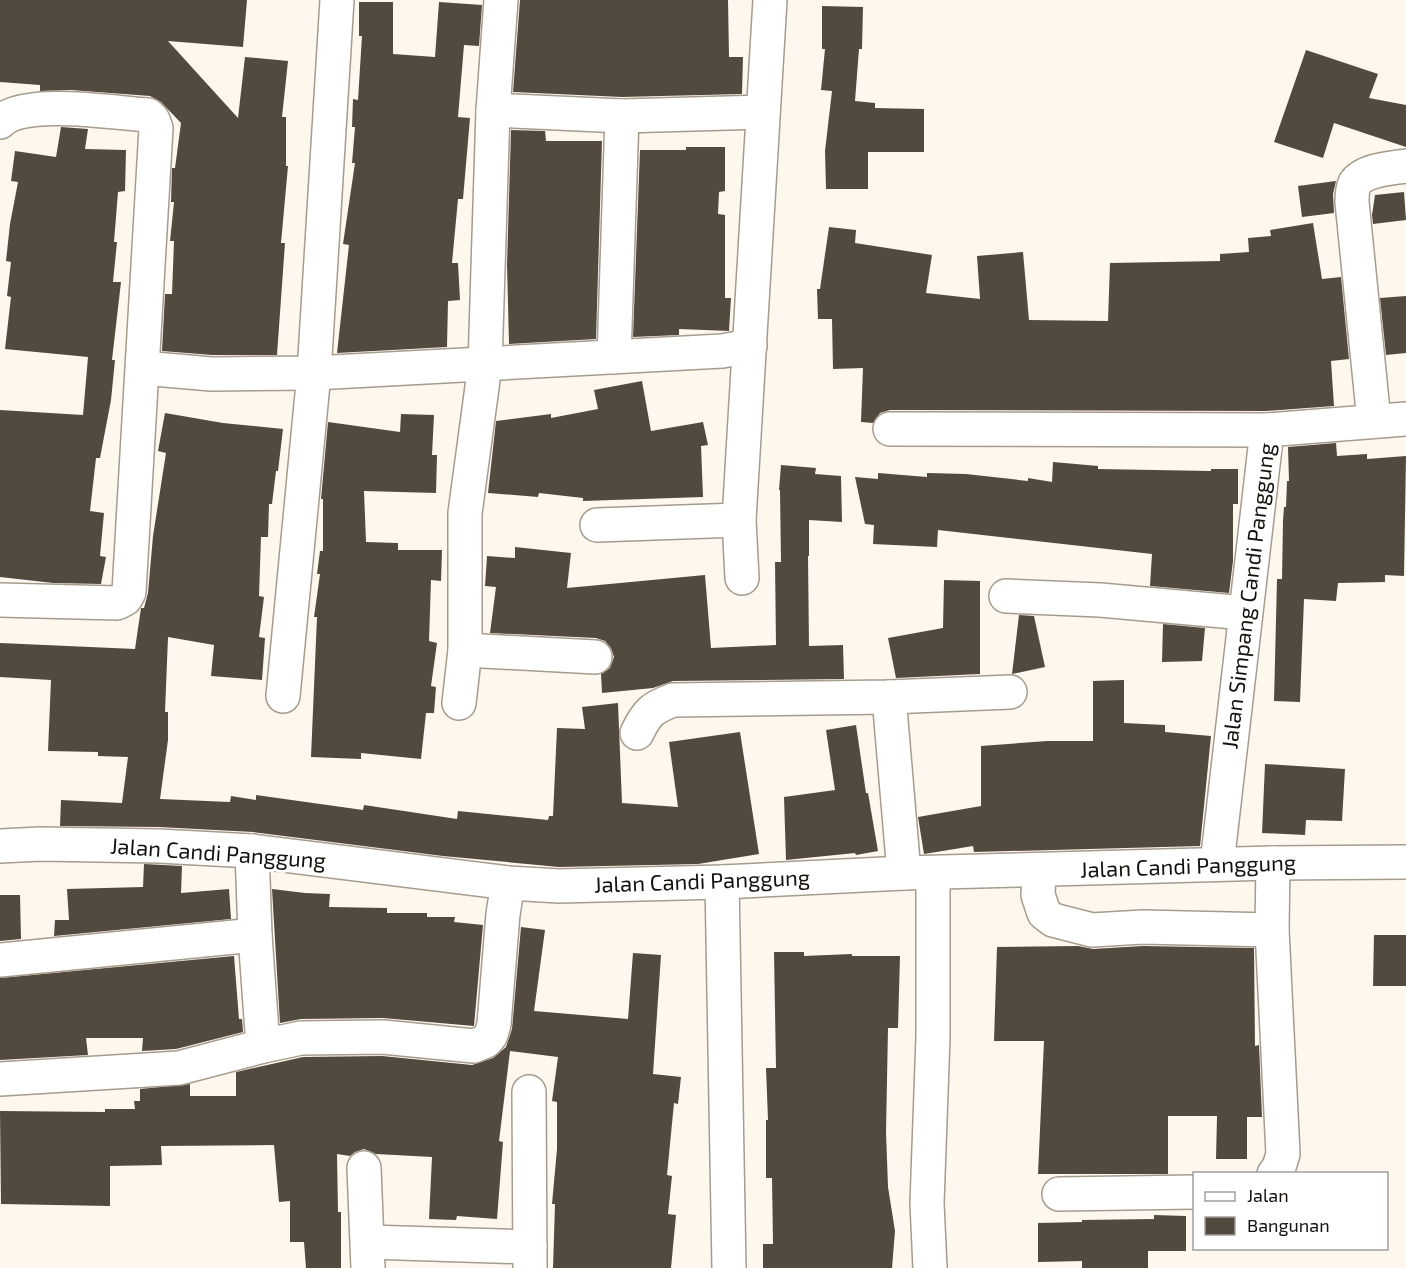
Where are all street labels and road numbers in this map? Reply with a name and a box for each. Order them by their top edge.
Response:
street label: Jalan Simpang Candi Panggung [1215,441,1279,750]
street label: Jalan Candi Panggung [109,831,327,873]
street label: Jalan Candi Panggung [1080,848,1296,882]
street label: Jalan Candi Panggung [594,863,810,897]

